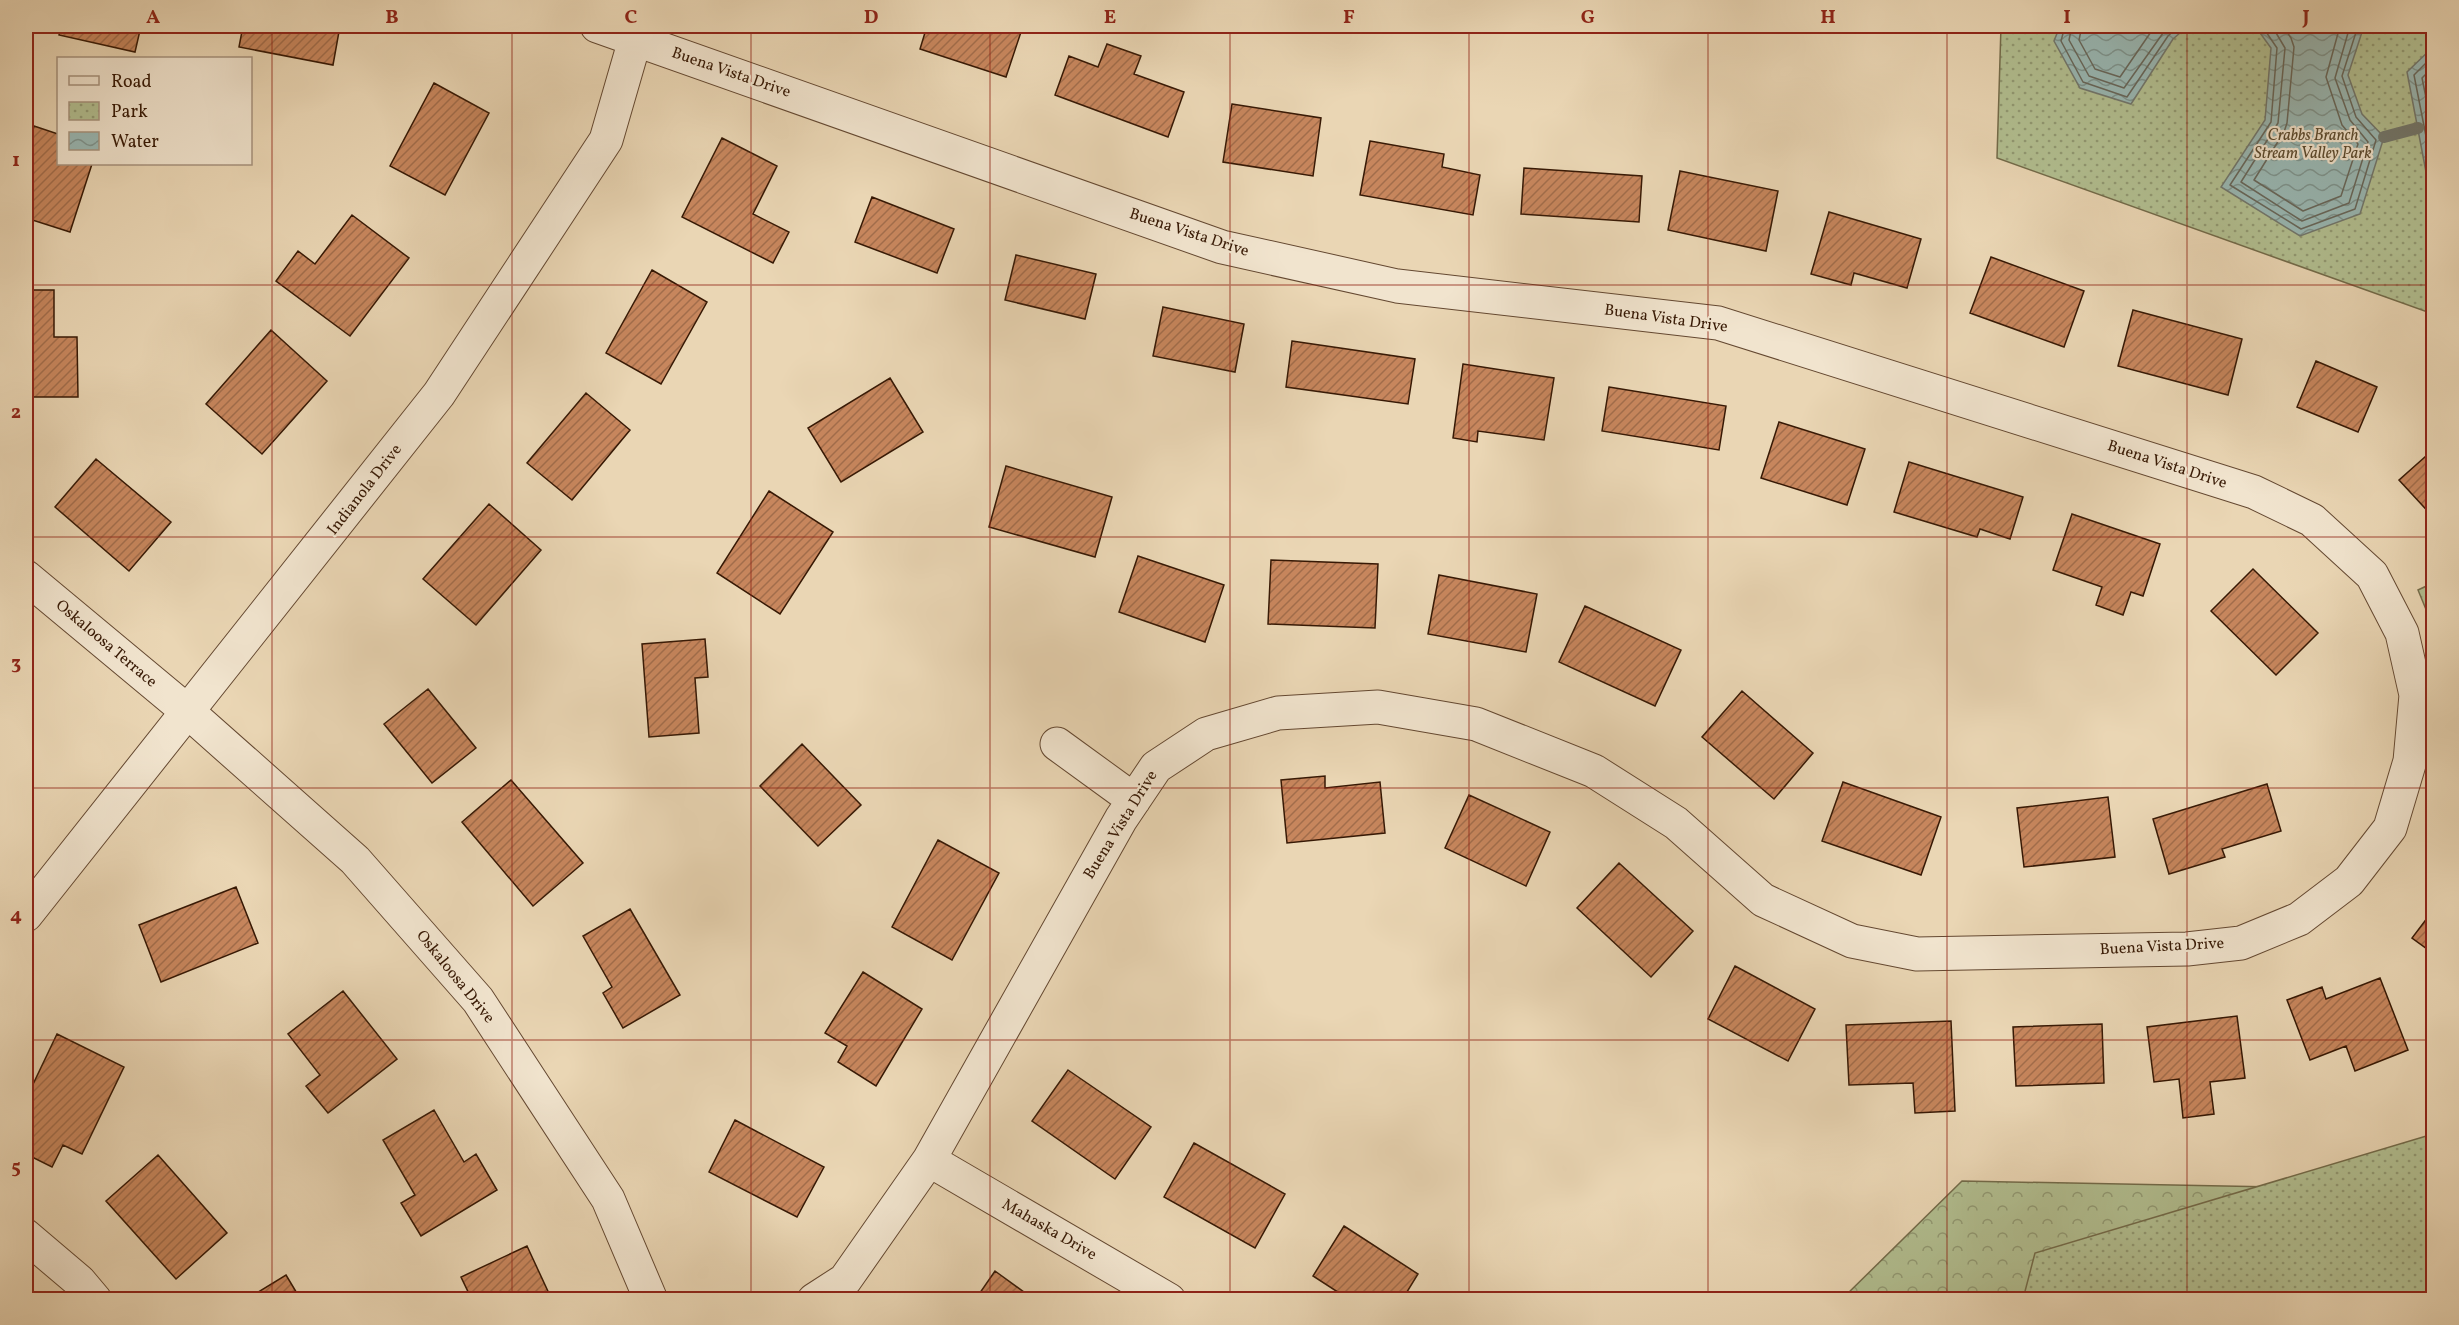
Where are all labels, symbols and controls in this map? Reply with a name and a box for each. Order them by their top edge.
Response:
text: A [146,4,160,32]
text: B [385,4,399,32]
text: C [625,4,638,32]
text: D [864,4,878,32]
text: E [1104,4,1116,32]
text: F [1343,4,1355,32]
text: G [1581,4,1595,32]
text: H [1820,4,1836,32]
text: I [2063,4,2071,32]
text: J [2301,4,2310,32]
street label: Buena Vista Drive [669,42,793,104]
legend [57,57,252,165]
text: Road [111,70,152,95]
text: Park [111,100,148,125]
park label: Crabbs Branch Stream Valley Park [2254,125,2372,165]
text: Water [111,130,159,155]
text: 1 [12,147,20,175]
street label: Buena Vista Drive [1126,203,1252,263]
street label: Buena Vista Drive [1603,299,1729,339]
text: 2 [11,399,21,427]
street label: Buena Vista Drive [2104,435,2230,495]
street label: Indianola Drive [322,440,408,540]
street label: Oskaloosa Terrace [50,595,162,693]
text: 3 [11,650,21,678]
street label: Buena Vista Drive [1079,766,1163,884]
text: 4 [10,902,22,930]
street label: Oskaloosa Drive [411,926,499,1028]
street label: Buena Vista Drive [2099,933,2225,961]
text: 5 [11,1154,21,1182]
street label: Mahaska Drive [998,1194,1100,1266]

